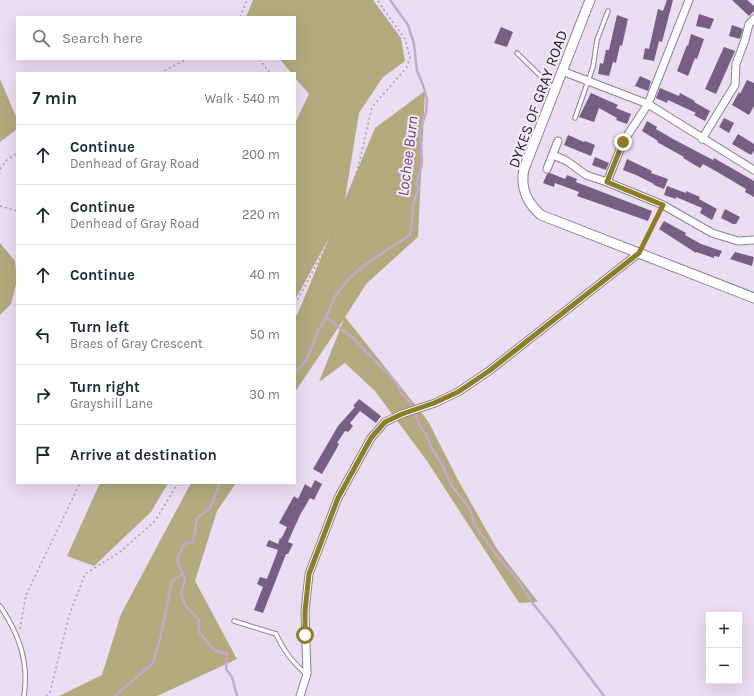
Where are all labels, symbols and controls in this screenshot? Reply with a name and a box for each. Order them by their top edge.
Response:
search box [16,16,296,60]
icon: search [30,27,52,49]
street label: DYKES OF GRAY ROAD [505,28,571,170]
text: Search here [62,29,143,47]
text: 7 min [32,88,77,108]
text: Walk · 540 m [205,91,280,106]
water label: Lochee Burn [393,115,422,197]
route end [614,133,632,151]
text: Continue [70,138,135,156]
icon: ahead [32,144,54,166]
text: 200 m [242,147,280,162]
text: Denhead of Gray Road [70,156,200,171]
text: Continue [70,198,135,216]
icon: ahead [32,204,54,226]
text: 220 m [242,207,280,222]
text: Denhead of Gray Road [70,216,200,231]
icon: ahead [32,264,54,286]
text: Continue [70,266,135,284]
text: 40 m [250,267,280,282]
text: Turn left [70,318,129,336]
icon: left [32,324,54,346]
text: 50 m [250,327,280,342]
text: Braes of Gray Crescent [70,336,203,351]
text: Turn right [70,378,140,396]
icon: right [32,384,54,406]
text: 30 m [249,387,280,402]
text: Grayshill Lane [70,396,153,411]
icon: arrive [32,444,54,466]
text: Arrive at destination [70,446,217,464]
map controls [706,612,742,684]
button: + [706,612,742,648]
route start [296,626,314,644]
button: − [706,648,742,684]

